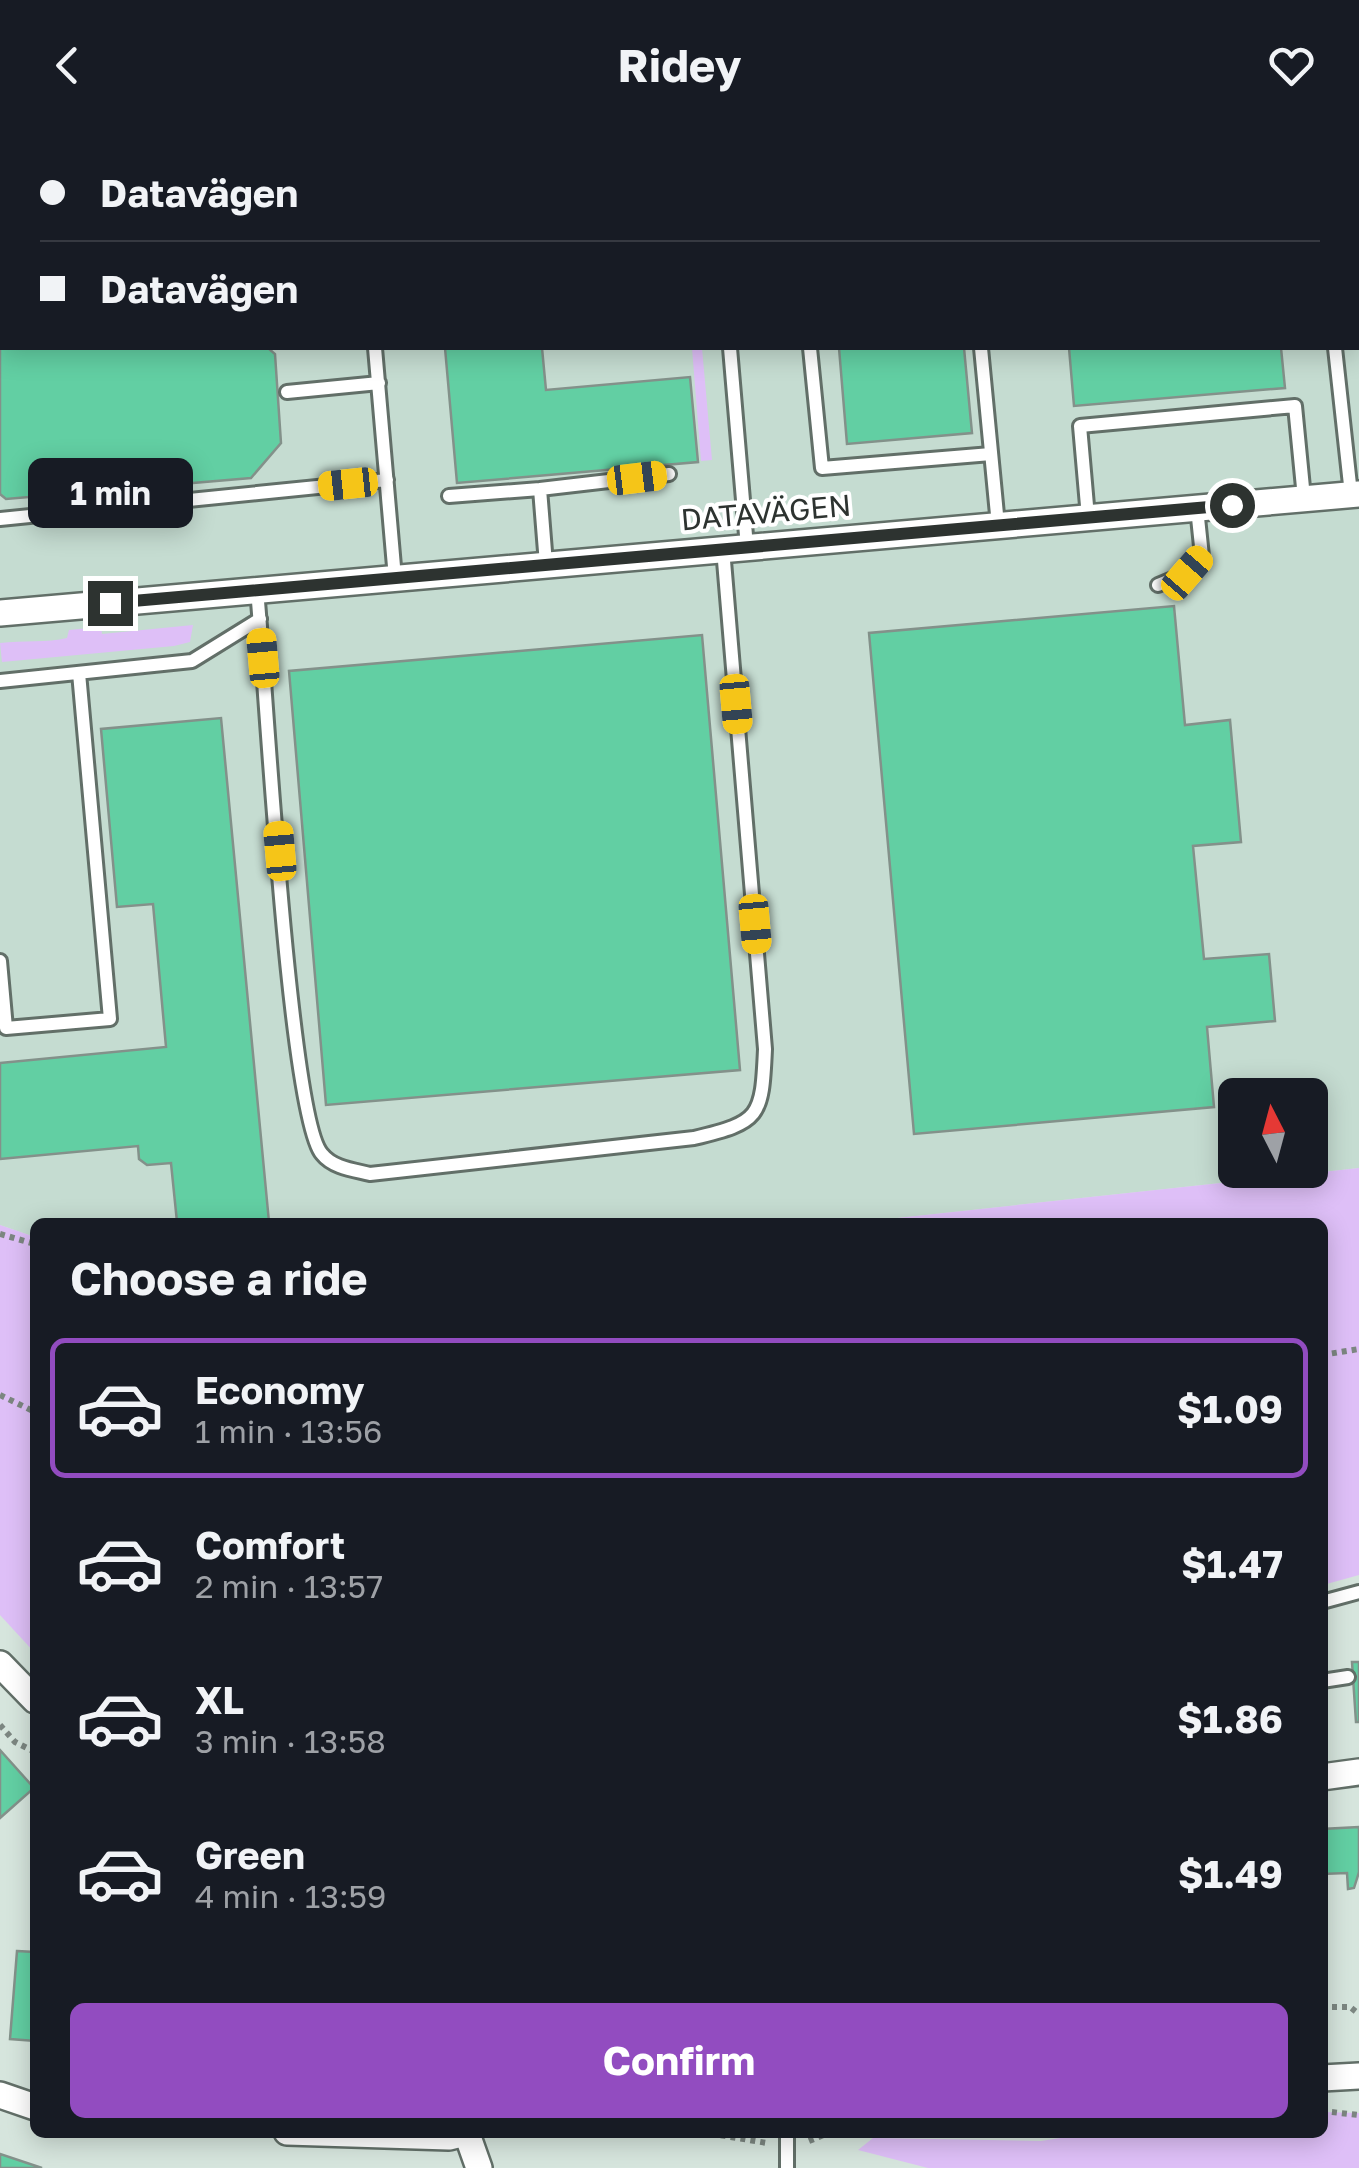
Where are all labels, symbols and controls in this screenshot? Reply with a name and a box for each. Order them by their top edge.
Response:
icon: back [40,38,95,93]
text: Ridey [618,38,741,92]
icon: heart [1264,38,1319,93]
text: Datavägen [100,170,298,215]
text: Datavägen [100,266,298,311]
callout: 1 min [28,458,192,528]
car [605,459,669,497]
car [317,466,379,502]
text: 1 min [70,474,151,512]
route start [1210,483,1255,528]
street label: DATAVÄGEN [679,487,853,537]
car [1156,541,1218,605]
route end [88,581,133,626]
car [245,627,281,689]
car [718,673,754,735]
car [262,820,298,882]
car [737,893,773,955]
north arrow [1218,1078,1328,1188]
map controls [1218,1078,1328,1188]
text: Choose a ride [70,1251,368,1305]
icon: car [75,1363,165,1453]
text: Economy [195,1367,364,1412]
text: $1.09 [1177,1386,1283,1431]
text: 1 min · 13:56 [195,1412,382,1450]
icon: car [75,1518,165,1608]
text: Comfort [195,1522,345,1567]
text: $1.47 [1181,1541,1283,1586]
text: 2 min · 13:57 [195,1567,383,1605]
icon: car [75,1673,165,1763]
text: XL [195,1677,244,1722]
text: $1.86 [1177,1696,1283,1741]
text: 3 min · 13:58 [195,1722,386,1760]
icon: car [75,1828,165,1918]
text: Green [195,1832,305,1877]
text: $1.49 [1178,1851,1283,1896]
text: 4 min · 13:59 [195,1877,386,1915]
button: Confirm [70,2003,1288,2118]

